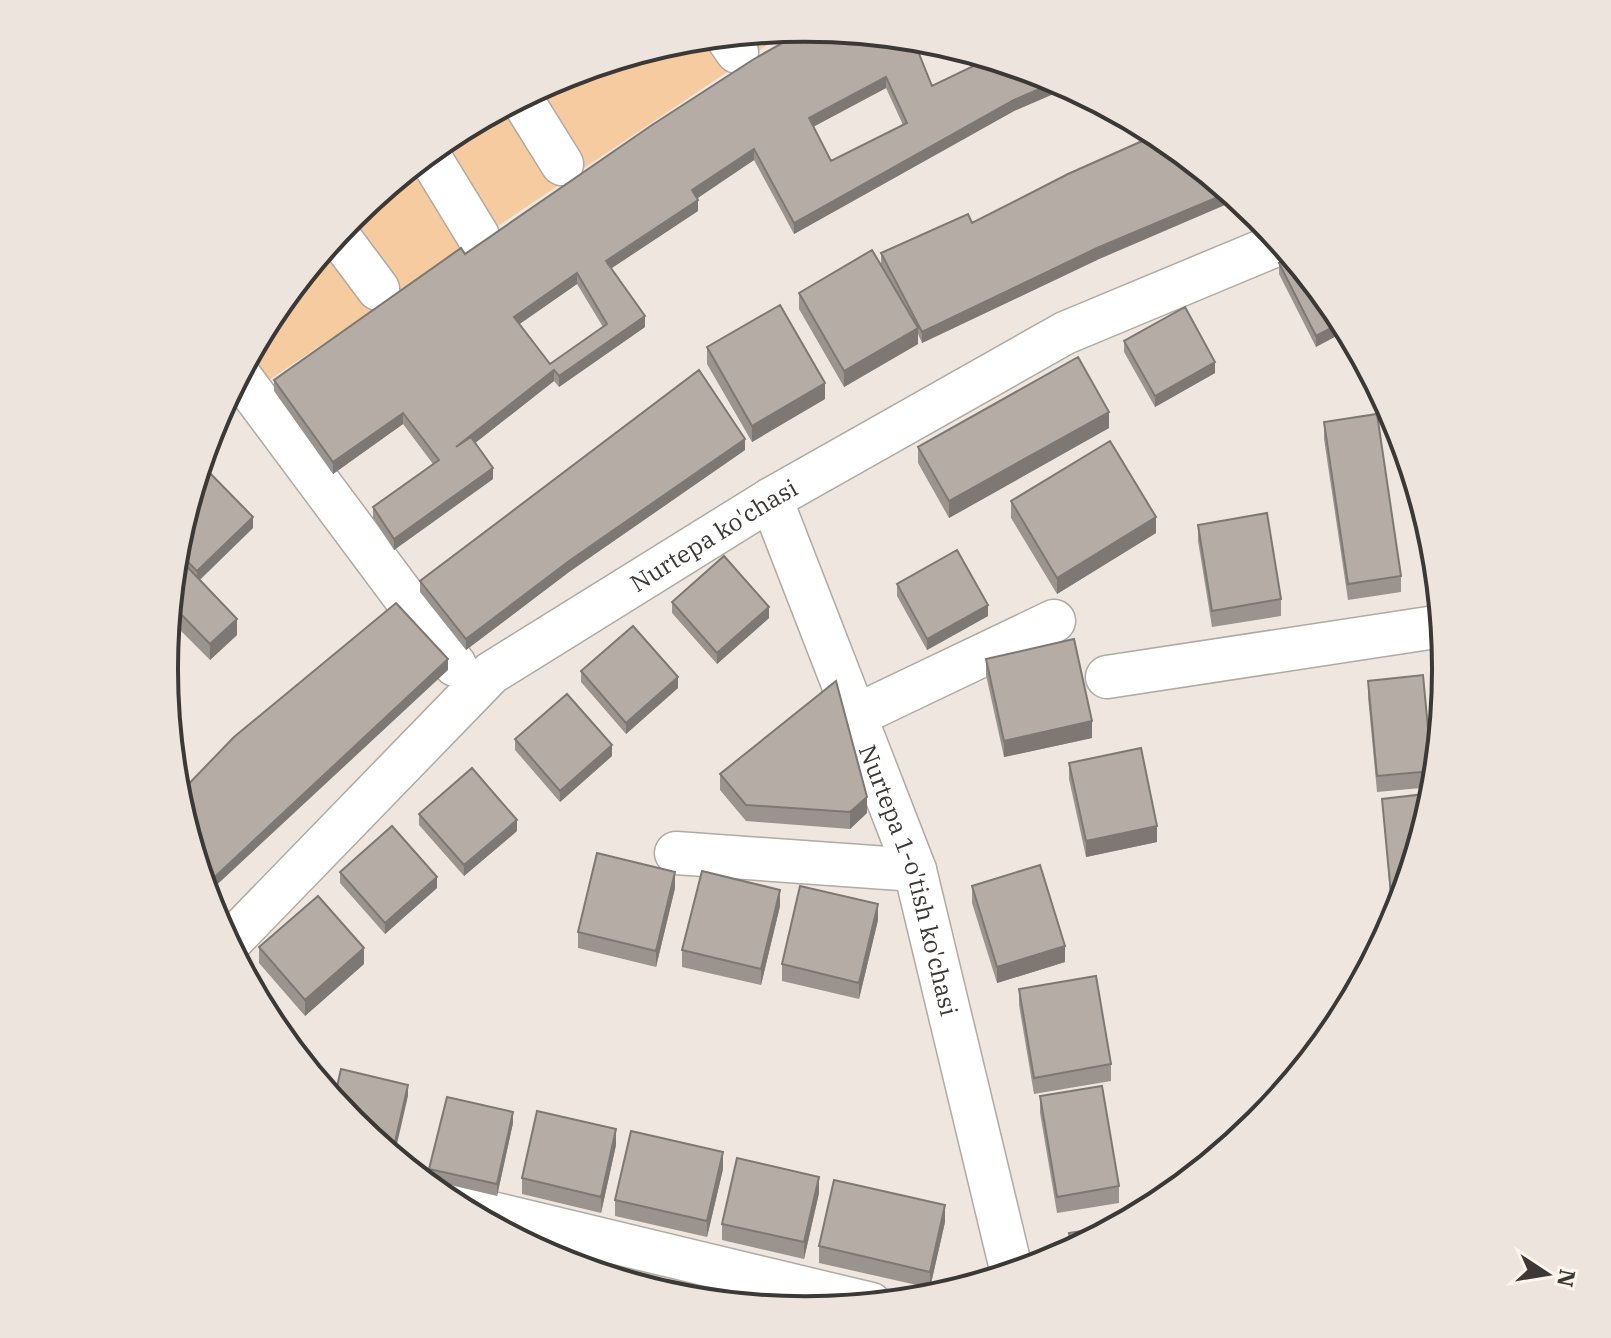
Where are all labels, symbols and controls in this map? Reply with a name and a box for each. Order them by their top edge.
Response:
street label: Nurtepa ko'chasi [624,471,803,599]
street label: Nurtepa 1-o'tish ko'chasi [852,740,966,1019]
north arrow [1507,1234,1587,1314]
text: N [1551,1267,1583,1290]

